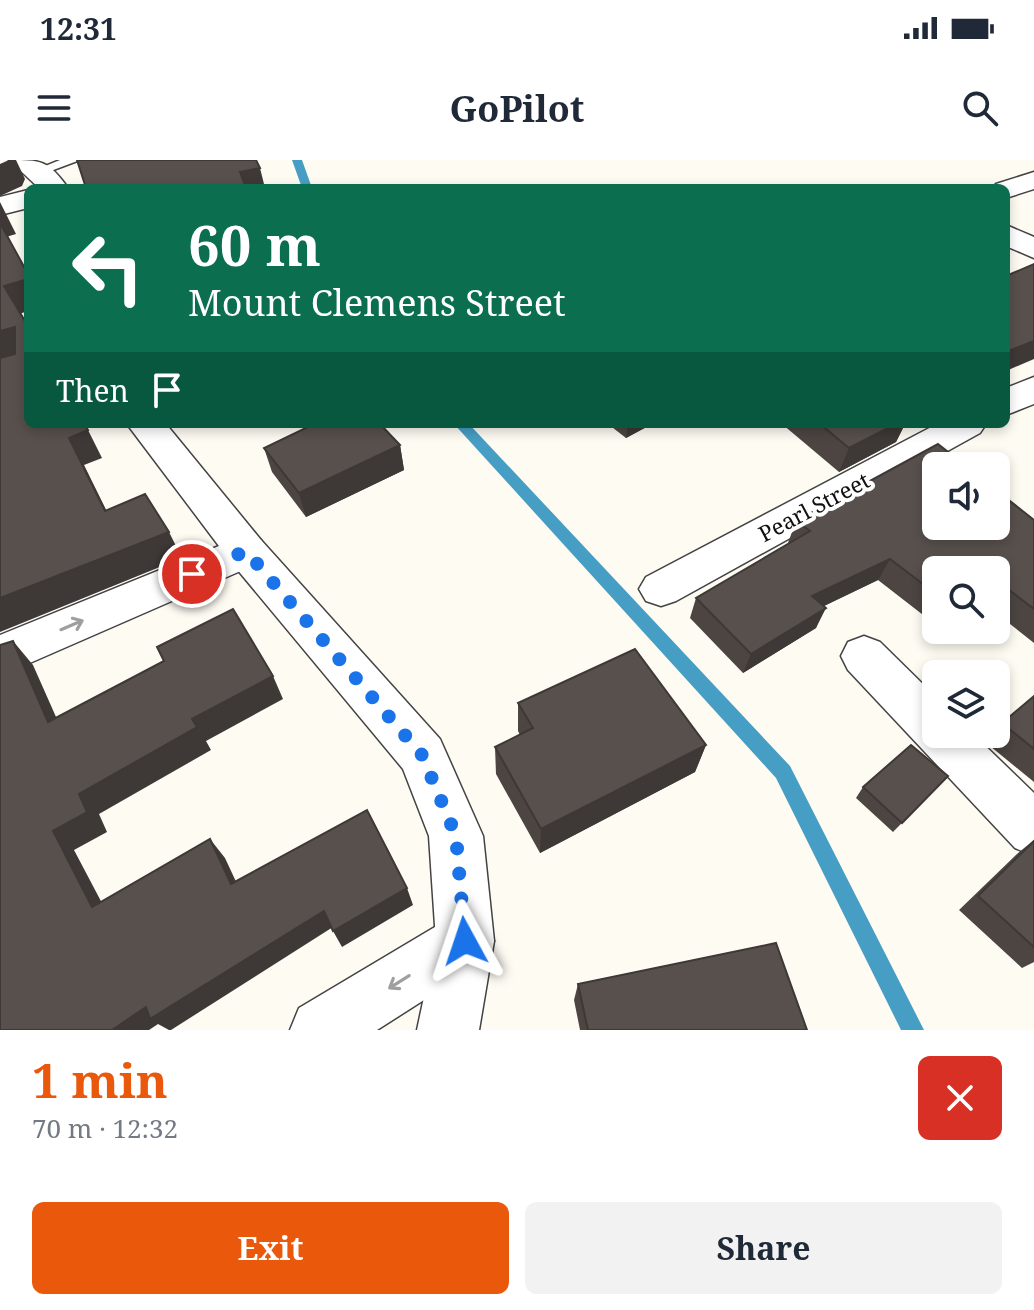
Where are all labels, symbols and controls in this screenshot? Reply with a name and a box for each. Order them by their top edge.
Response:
text: 12:31 [40,8,117,49]
text: GoPilot [450,84,584,133]
icon: menu [32,86,76,130]
icon: search [958,86,1002,130]
text: 60 m [188,206,321,282]
icon: left [56,216,160,320]
text: Mount Clemens Street [188,278,566,327]
icon: arrive [145,368,189,412]
text: Then [56,370,129,411]
map controls [922,452,1010,748]
button: sound [922,452,1010,540]
street label: Pearl Street [753,464,875,548]
pin [158,540,226,608]
icon: arrive [170,552,214,596]
button: search [922,556,1010,644]
one-way arrow [59,617,84,632]
button: layers [922,660,1010,748]
position arrow [423,899,507,983]
one-way arrow [388,975,411,991]
text: 1 min [32,1047,168,1112]
button: close [918,1056,1002,1140]
text: 70 m · 12:32 [32,1110,178,1146]
button: Exit [32,1202,509,1294]
button: Share [525,1202,1002,1294]

